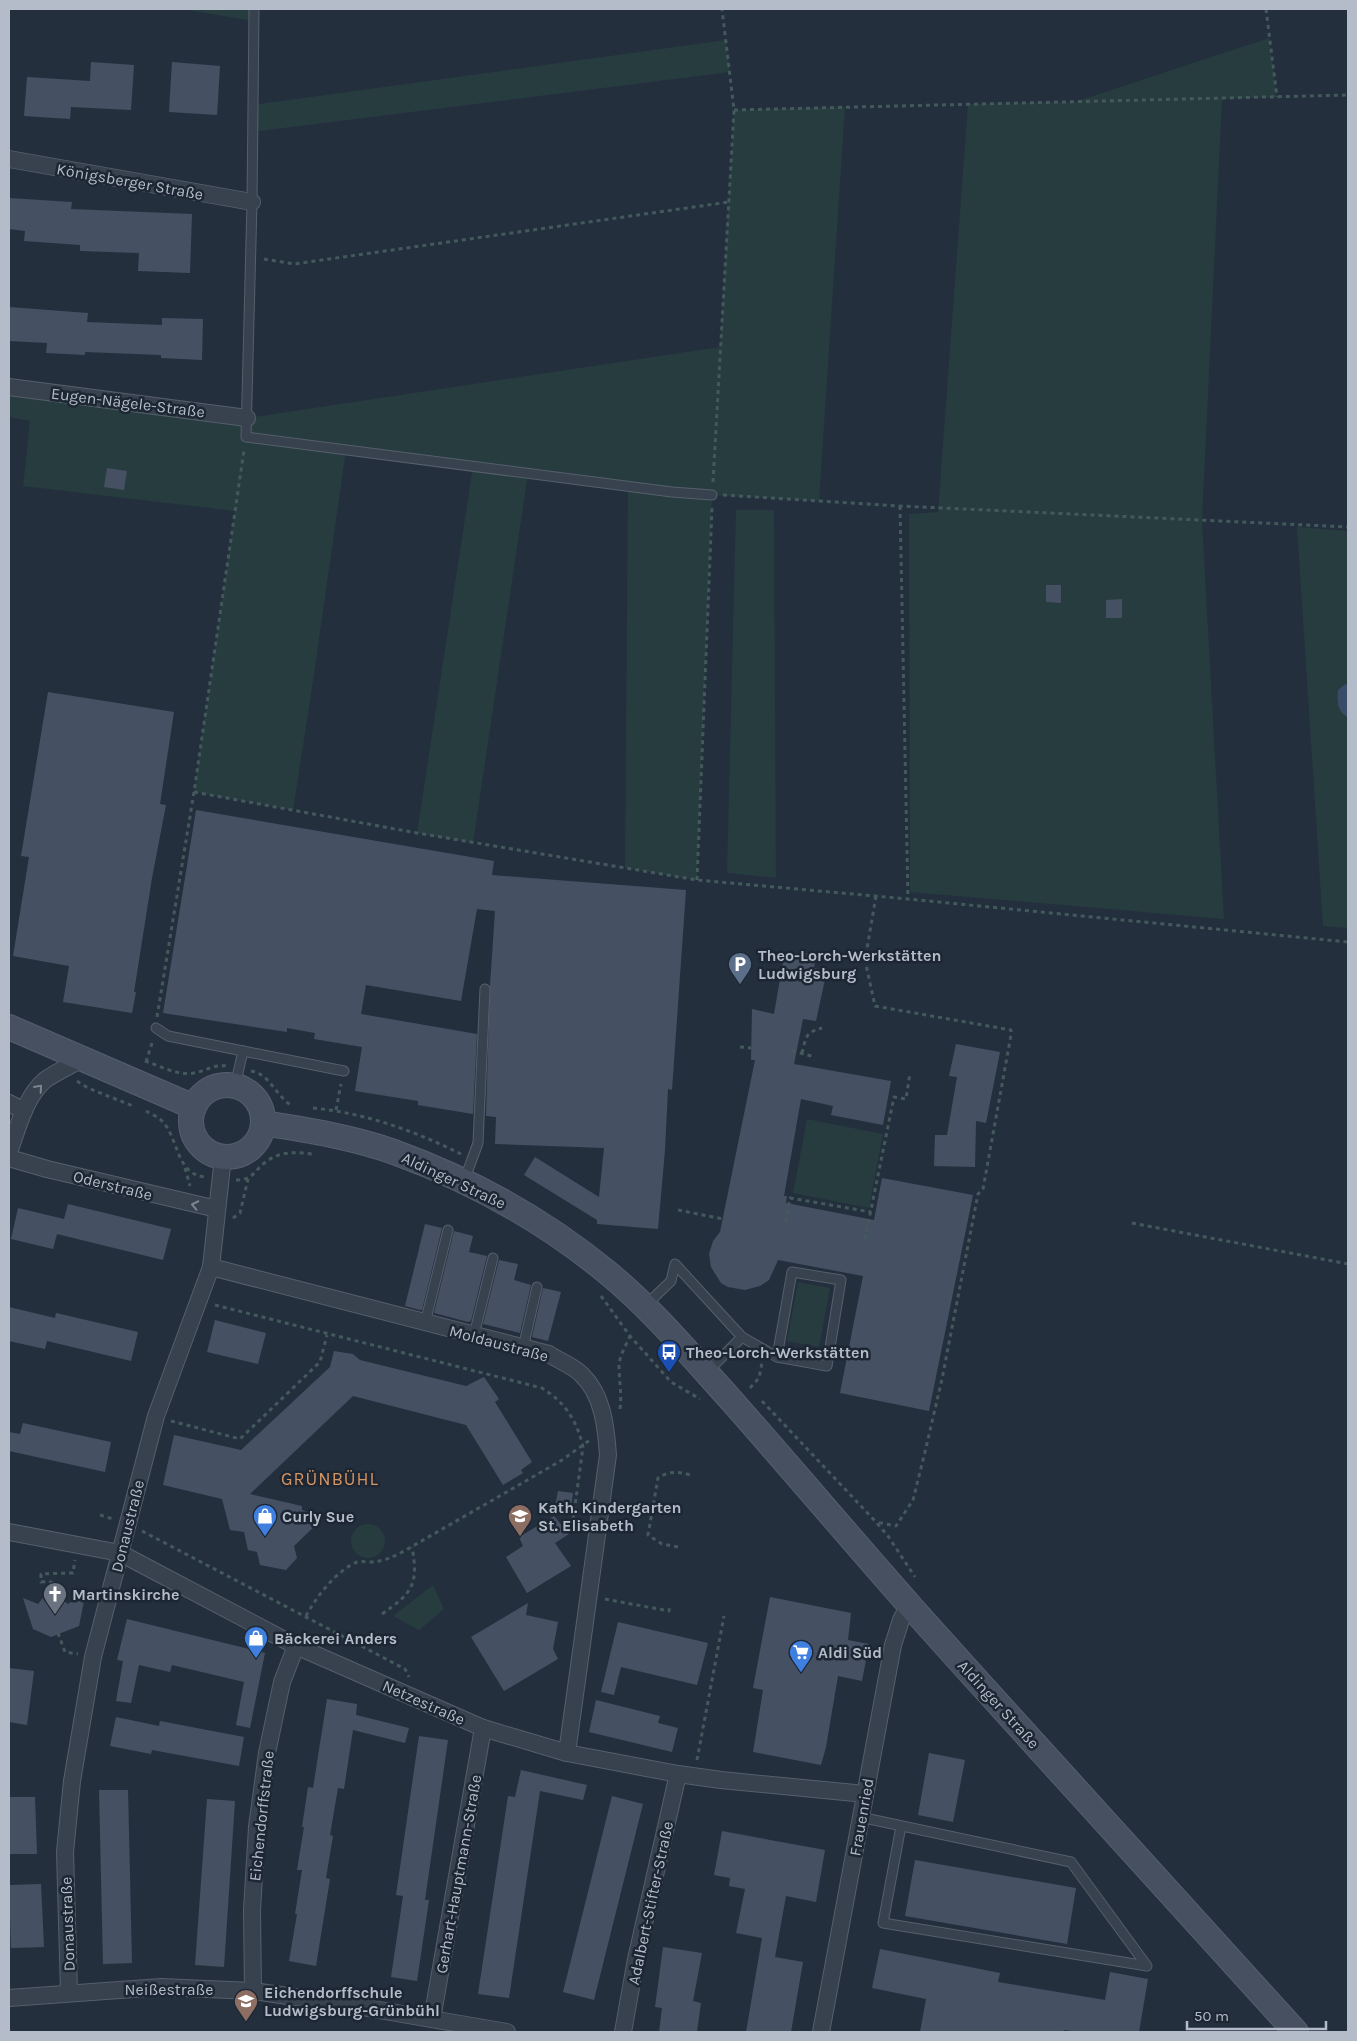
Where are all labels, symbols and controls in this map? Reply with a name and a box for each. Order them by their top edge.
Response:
street label: Königsberger Straße [55,159,205,204]
street label: Eugen-Nägele-Straße [50,384,206,421]
place label: Theo-Lorch-Werkstätten Ludwigsburg [758,946,942,983]
parking icon: Theo-Lorch-Werkstätten Ludwigsburg [727,951,753,985]
one-way arrow [33,1084,42,1093]
street label: Aldinger Straße [399,1148,509,1213]
street label: Oderstraße [71,1166,154,1204]
one-way arrow [191,1200,199,1211]
street label: Moldaustraße [447,1321,551,1366]
bus stop icon: Theo-Lorch-Werkstätten [656,1339,682,1373]
place label: Theo-Lorch-Werkstätten [686,1343,870,1362]
district label: GRÜNBÜHL [281,1468,379,1490]
street label: Donaustraße [107,1478,148,1574]
place label: Kath. Kindergarten St. Elisabeth [538,1498,681,1535]
shop icon: Curly Sue [252,1503,278,1537]
school or university icon: Kath. Kindergarten St. Elisabeth [507,1503,533,1537]
place label: Curly Sue [282,1507,354,1526]
church icon: Martinskirche [42,1581,68,1615]
place label: Martinskirche [72,1585,180,1604]
shop icon: Bäckerei Anders [243,1625,269,1659]
place label: Bäckerei Anders [274,1629,397,1648]
supermarket icon: Aldi Süd [788,1639,814,1673]
place label: Aldi Süd [818,1643,882,1662]
street label: Aldinger Straße [954,1656,1043,1753]
street label: Netzestraße [380,1676,468,1729]
street label: Eichendorffstraße [245,1750,278,1882]
street label: Gerhart-Hauptmann-Straße [432,1773,485,1975]
street label: Frauenried [845,1777,878,1858]
street label: Adalbert-Stifter-Straße [624,1820,677,1987]
street label: Donaustraße [56,1876,79,1972]
street label: Neißestraße [124,1980,214,1999]
place label: Eichendorffschule Ludwigsburg-Grünbühl [264,1983,440,2020]
school or university icon: Eichendorffschule Ludwigsburg-Grünbühl [233,1988,259,2022]
scale bar [1187,1998,1326,2030]
text: 50 m [1194,2007,1229,2025]

